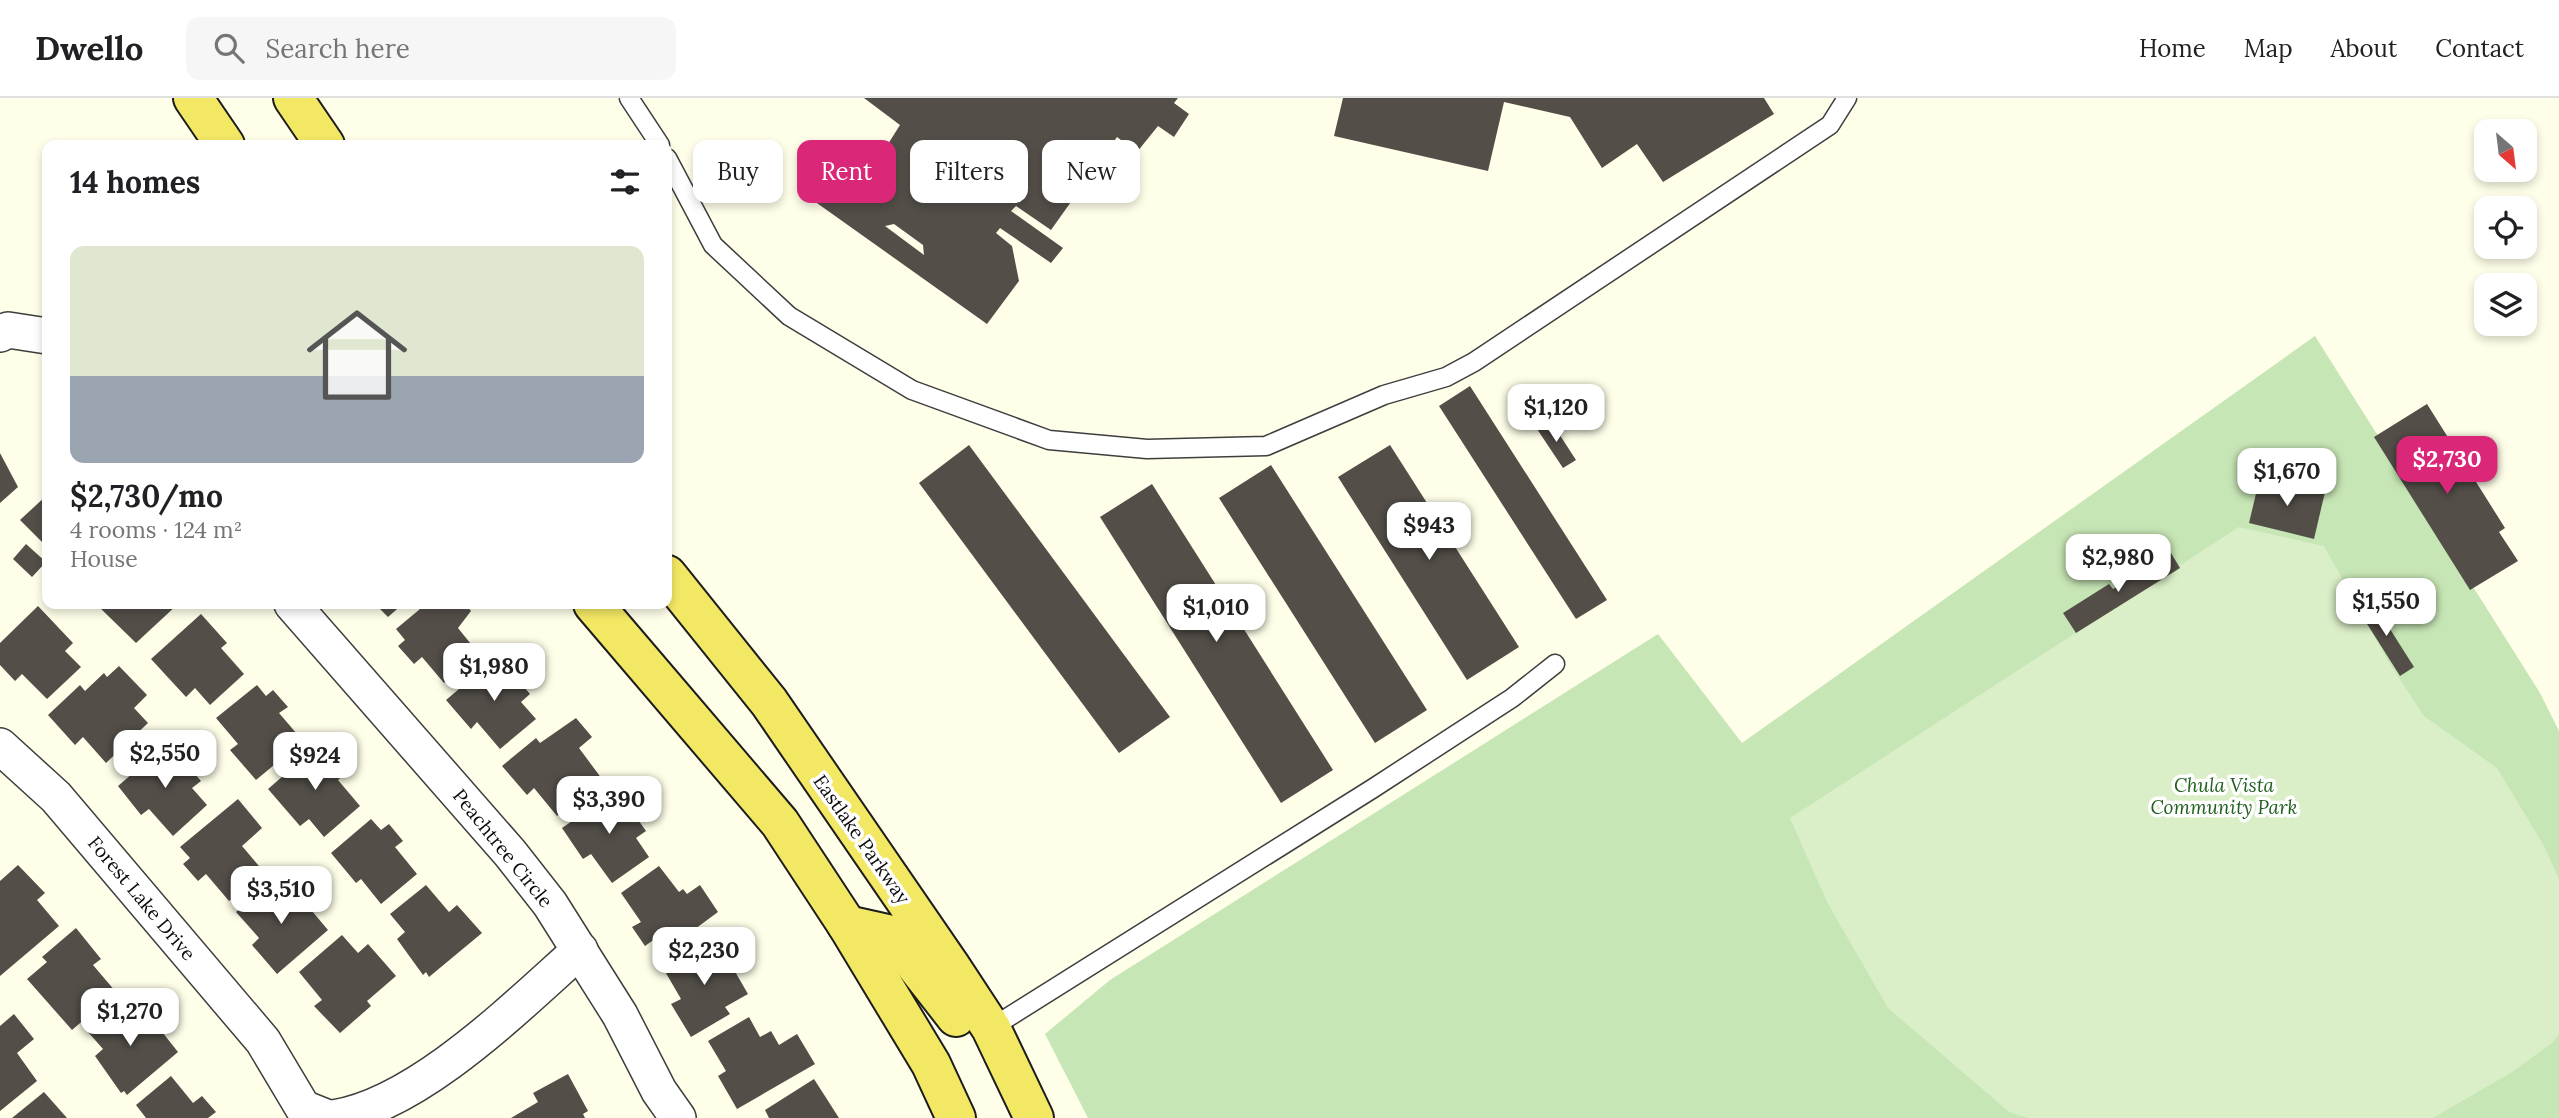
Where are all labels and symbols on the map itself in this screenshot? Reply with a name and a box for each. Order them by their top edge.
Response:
north arrow [2474,119,2538,182]
pin: $1,120 [1499,384,1613,444]
pin: $2,730 [2390,436,2504,496]
pin: $1,670 [2230,448,2344,508]
pin: $943 [1388,503,1470,562]
pin: $2,980 [2061,534,2175,594]
pin: $1,550 [2329,578,2443,638]
pin: $1,010 [1159,584,1273,644]
pin: $1,980 [437,644,551,703]
pin: $2,550 [108,730,222,790]
pin: $924 [274,732,356,792]
street label: Eastlake Parkway [808,770,916,908]
park label: Chula Vista Community Park [2151,773,2298,819]
pin: $3,390 [552,776,666,836]
street label: Peachtree Circle [448,784,558,912]
street label: Forest Lake Drive [83,831,201,965]
pin: $3,510 [224,866,338,926]
pin: $2,230 [647,928,761,987]
pin: $1,270 [73,988,187,1048]

